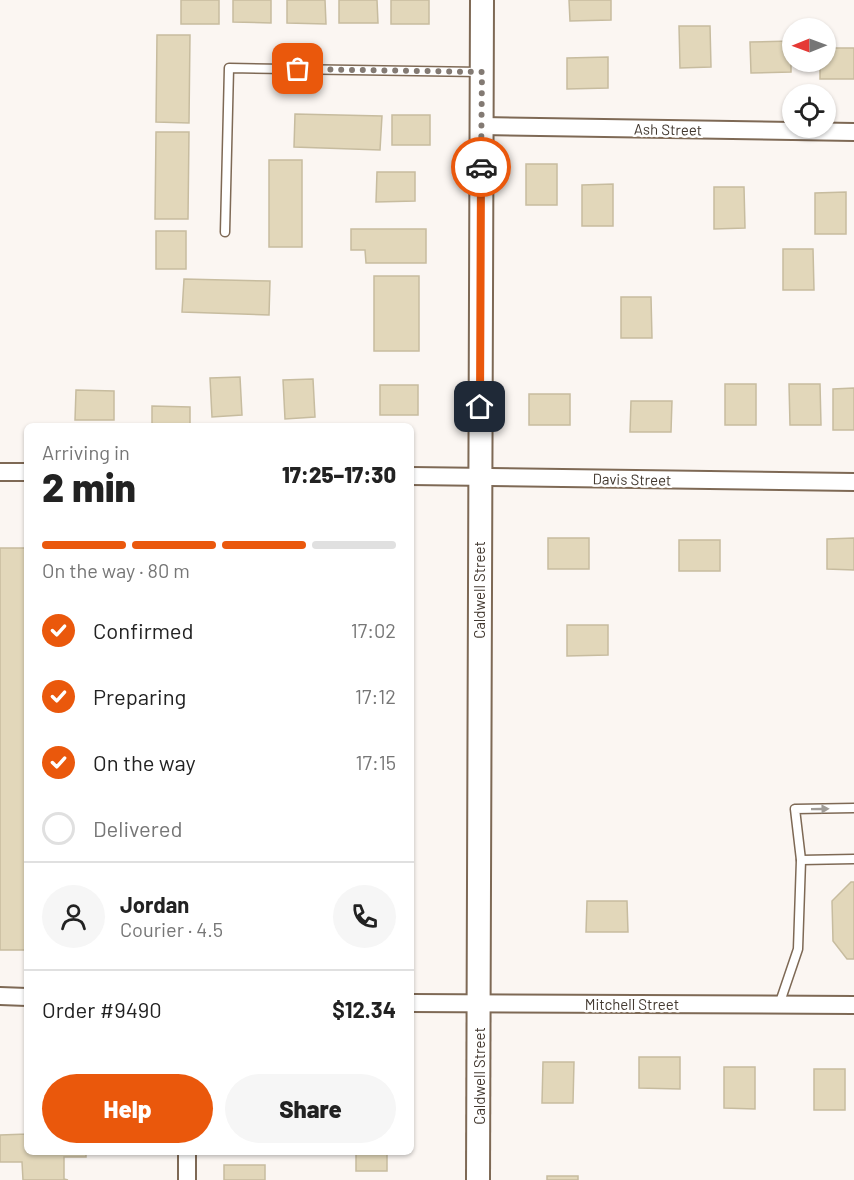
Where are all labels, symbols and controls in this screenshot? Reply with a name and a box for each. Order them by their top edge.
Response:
north arrow [782,18,836,72]
map controls [782,18,836,138]
pin [272,43,323,94]
icon: bag [281,52,314,85]
button: locate [782,84,836,138]
street label: Ash Street [634,119,702,139]
courier [451,137,511,197]
icon: car [465,151,498,184]
pin [454,381,505,432]
icon: home [463,390,496,423]
text: Arriving in [42,440,130,464]
text: 17:25–17:30 [282,461,396,487]
text: 2 min [42,463,136,510]
street label: Davis Street [592,469,672,489]
street label: Caldwell Street [470,541,488,639]
text: On the way · 80 m [42,558,190,582]
icon: check [42,614,75,647]
text: Confirmed [93,617,193,643]
text: 17:02 [351,618,396,642]
icon: check [42,680,75,713]
text: Preparing [93,683,186,709]
text: 17:12 [355,684,396,708]
icon: check [42,746,75,779]
text: On the way [93,749,196,775]
text: 17:15 [355,750,396,774]
one-way arrow [811,804,830,814]
text: Delivered [93,815,182,841]
button: person [42,885,105,948]
button: phone [333,885,396,948]
text: Jordan [120,891,189,917]
text: Courier · 4.5 [120,917,223,941]
street label: Mitchell Street [585,995,679,1013]
text: Order #9490 [42,996,162,1022]
text: $12.34 [332,996,396,1022]
street label: Caldwell Street [470,1027,488,1125]
button: Help [42,1074,213,1143]
button: Share [225,1074,396,1143]

